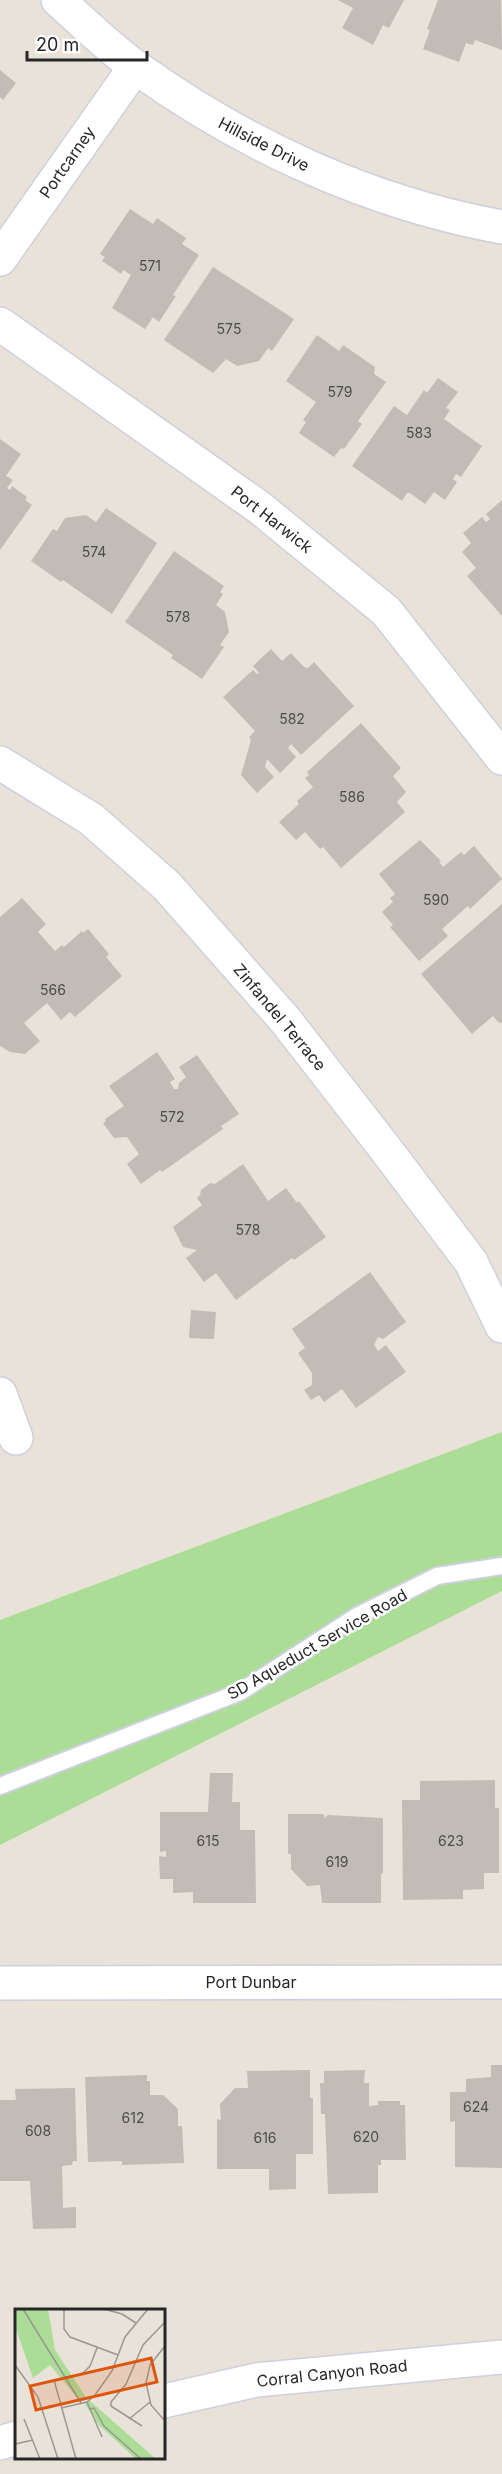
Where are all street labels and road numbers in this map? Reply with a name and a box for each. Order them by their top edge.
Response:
street label: Hillside Drive [215,113,313,175]
street label: Portcarney [35,122,99,202]
street label: Port Harwick [227,481,317,557]
street label: Zinfandel Terrace [230,960,330,1074]
street label: SD Aqueduct Service Road [224,1584,410,1704]
street label: Port Dunbar [205,1972,297,1992]
street label: Corral Canyon Road [256,2355,408,2391]

